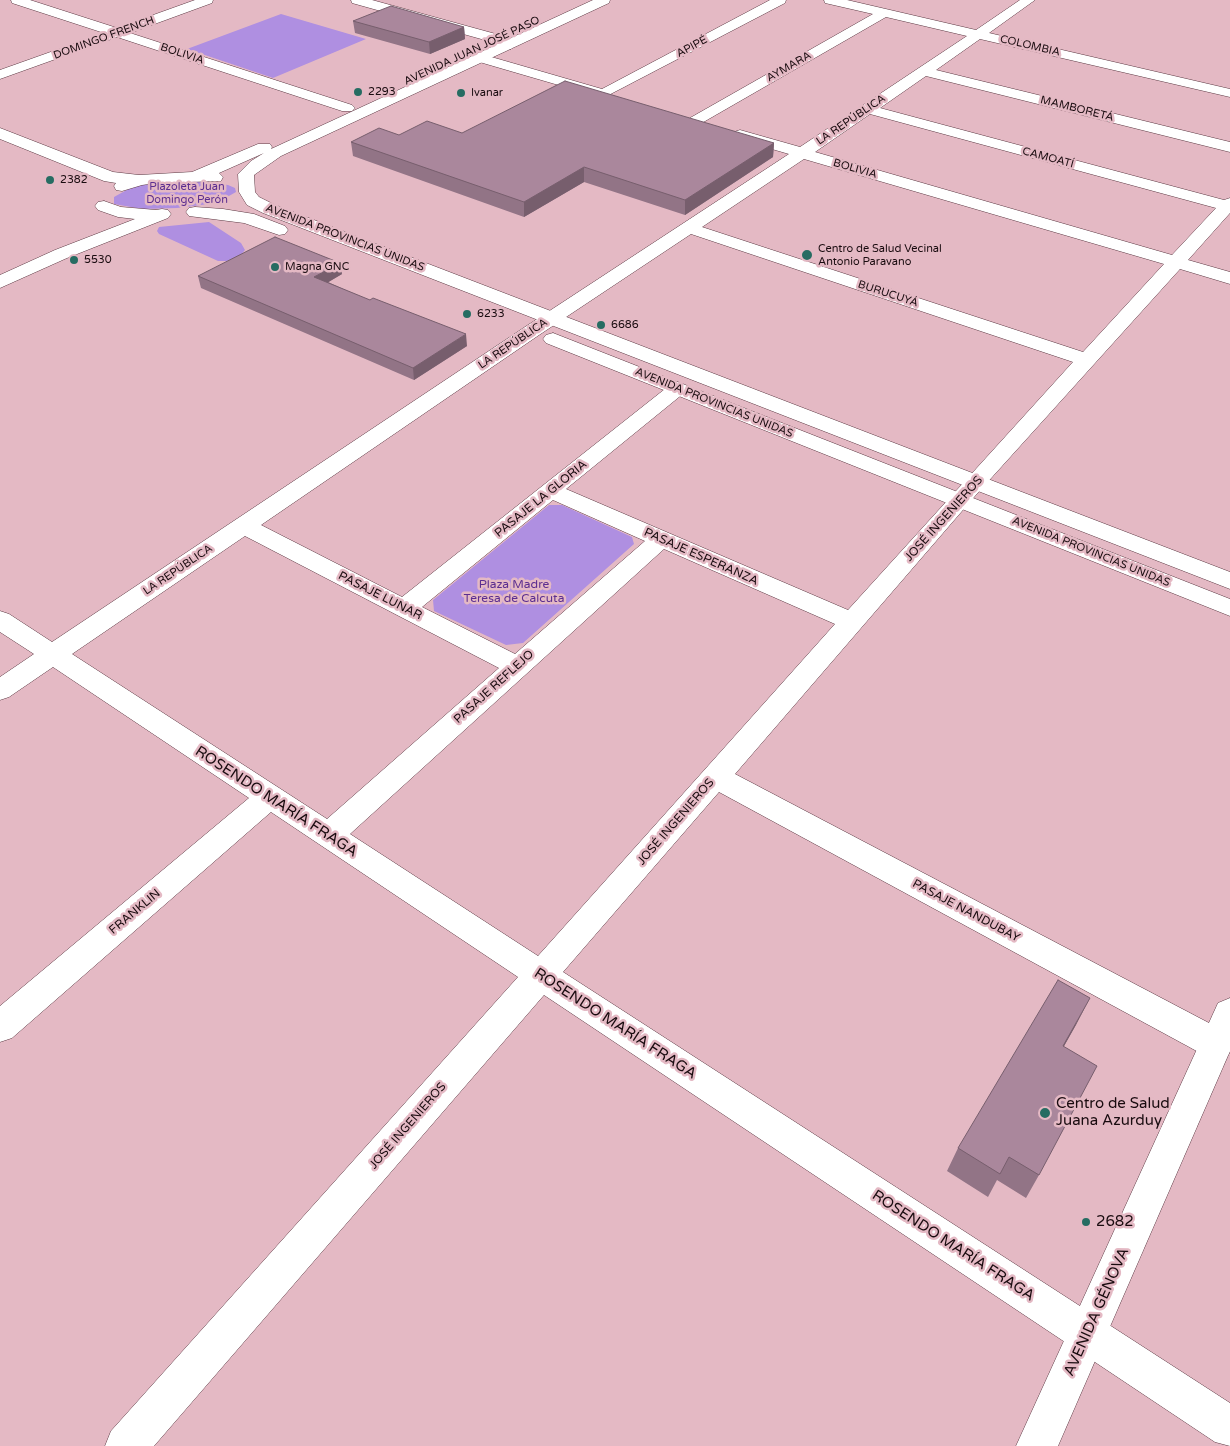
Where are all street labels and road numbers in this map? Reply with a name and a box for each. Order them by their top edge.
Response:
street label: DOMINGO FRENCH [52,14,156,62]
street label: AVENIDA JUAN JOSÉ PASO [402,14,542,88]
street label: APIPÉ [674,33,710,61]
street label: COLOMBIA [999,33,1061,59]
street label: BOLIVIA [159,41,205,67]
street label: AYMARA [764,49,814,85]
street label: LA REPÚBLICA [814,92,888,148]
street label: MAMBORETÁ [1039,94,1115,124]
street label: CAMOATÍ [1021,145,1075,171]
street label: BOLIVIA [832,156,878,182]
street label: AVENIDA PROVINCIAS UNIDAS [264,202,426,274]
street label: BURUCUYÁ [856,278,920,310]
street label: LA REPÚBLICA [476,316,550,372]
street label: AVENIDA PROVINCIAS UNIDAS [633,365,795,441]
street label: PASAJE LA GLORIA [492,457,590,541]
street label: JOSÉ INGENIEROS [902,473,986,565]
street label: AVENIDA PROVINCIAS UNIDAS [1010,514,1172,590]
street label: PASAJE ESPERANZA [642,525,760,589]
street label: LA REPÚBLICA [141,542,215,598]
street label: PASAJE LUNAR [336,569,424,623]
street label: PASAJE REFLEJO [451,647,537,727]
street label: ROSENDO MARÍA FRAGA [191,743,361,861]
street label: JOSÉ INGENIEROS [635,776,717,868]
street label: PASAJE NANDUBAY [910,877,1022,945]
street label: FRANKLIN [106,886,164,938]
street label: ROSENDO MARÍA FRAGA [530,965,700,1083]
street label: JOSÉ INGENIEROS [367,1080,449,1172]
street label: ROSENDO MARÍA FRAGA [868,1187,1038,1305]
street label: AVENIDA GÉNOVA [1061,1245,1133,1379]

